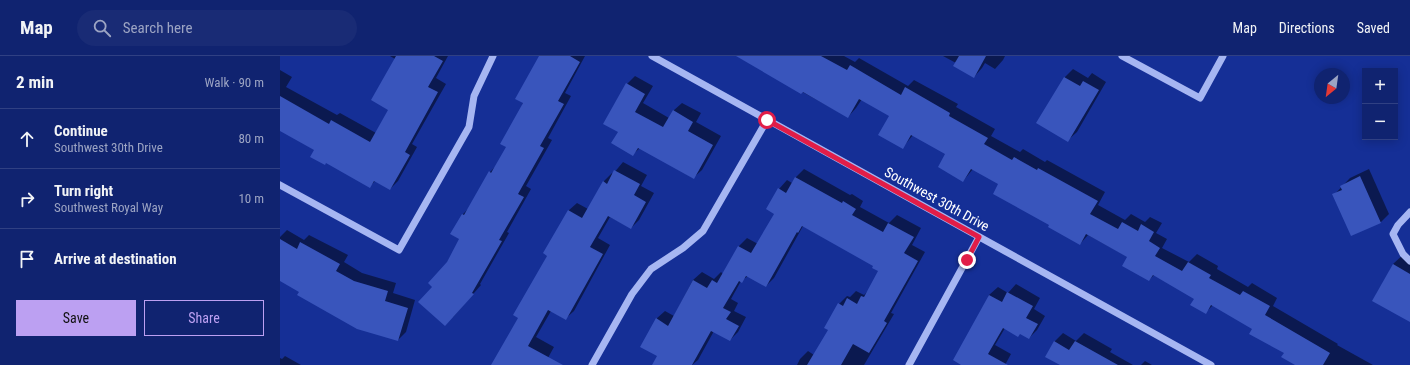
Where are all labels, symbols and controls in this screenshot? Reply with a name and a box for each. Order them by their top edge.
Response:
search box [77,10,357,46]
text: Map [20,16,53,39]
icon: search [91,17,113,39]
text: Search here [123,19,193,37]
text: Map [1233,20,1257,36]
text: Directions [1279,20,1335,36]
text: Saved [1357,20,1390,36]
north arrow [1314,68,1350,104]
map controls [1362,68,1398,140]
button: + [1362,68,1398,104]
text: 2 min [16,72,54,92]
text: Walk · 90 m [204,75,264,90]
button: − [1362,104,1398,140]
route start [758,111,776,129]
text: Continue [54,122,108,140]
icon: ahead [16,128,38,150]
text: 80 m [238,131,264,146]
text: Southwest 30th Drive [54,140,163,155]
street label: Southwest 30th Drive [882,164,993,235]
text: Turn right [54,182,113,200]
icon: right [16,188,38,210]
text: 10 m [238,191,264,206]
text: Southwest Royal Way [54,200,163,215]
icon: arrive [16,248,38,270]
text: Arrive at destination [54,250,177,268]
route end [958,251,976,269]
button: Save [16,300,136,336]
button: Share [144,300,264,336]

